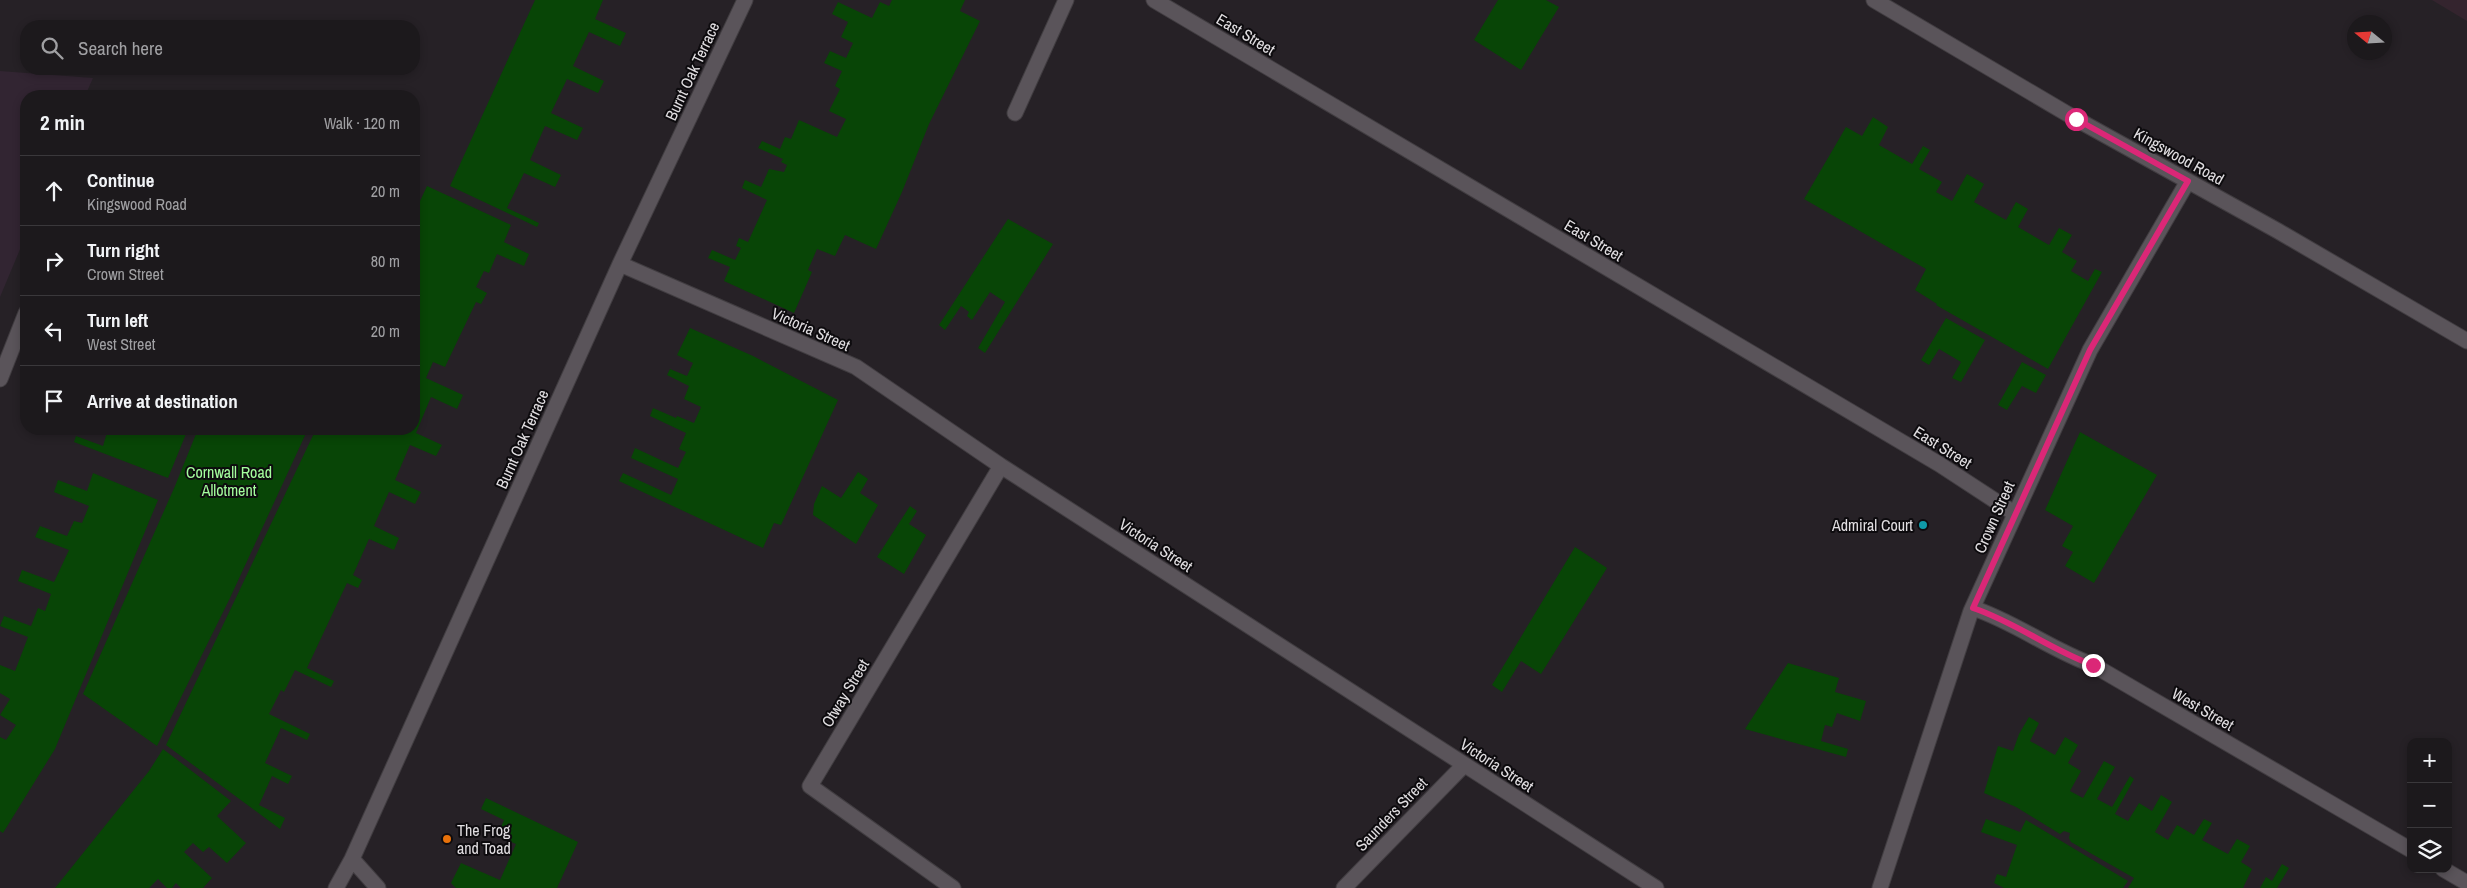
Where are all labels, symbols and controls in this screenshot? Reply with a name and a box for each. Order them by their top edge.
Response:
street label: East Street [1213,8,1280,60]
north arrow [2347,15,2392,60]
street label: Burnt Oak Terrace [660,18,724,124]
search box [20,20,420,75]
icon: search [38,34,66,62]
text: Search here [78,35,163,61]
text: 2 min [40,108,85,137]
route start [2065,108,2088,131]
text: Walk · 120 m [324,112,400,134]
street label: Kingswood Road [2130,122,2228,190]
text: Continue [87,167,155,193]
icon: ahead [40,177,68,205]
text: 20 m [371,180,400,202]
text: Kingswood Road [87,193,187,215]
street label: East Street [1561,214,1628,266]
text: Turn right [87,237,159,263]
icon: right [40,247,68,275]
text: 80 m [371,250,400,272]
text: Crown Street [87,263,164,285]
street label: Victoria Street [768,302,854,356]
text: Turn left [87,307,148,333]
icon: left [40,317,68,345]
text: 20 m [371,320,400,342]
text: West Street [87,333,155,355]
street label: Burnt Oak Terrace [490,386,554,492]
icon: arrive [40,387,68,415]
text: Arrive at destination [87,388,238,414]
street label: East Street [1910,420,1977,474]
park label: Cornwall Road Allotment [186,461,272,501]
street label: Crown Street [1968,477,2020,556]
street label: Victoria Street [1115,513,1197,577]
place label: Admiral Court [1831,514,1913,536]
marker: Admiral Court [1917,519,1929,531]
route end [2082,654,2105,677]
street label: Otway Street [816,655,874,731]
street label: West Street [2168,682,2238,736]
street label: Victoria Street [1456,733,1538,797]
map controls [2407,738,2452,873]
button: + [2407,738,2452,783]
street label: Saunders Street [1350,772,1432,856]
button: − [2407,783,2452,828]
place label: The Frog and Toad [457,819,511,859]
button: layers [2407,828,2452,873]
marker: The Frog and Toad [441,833,453,845]

